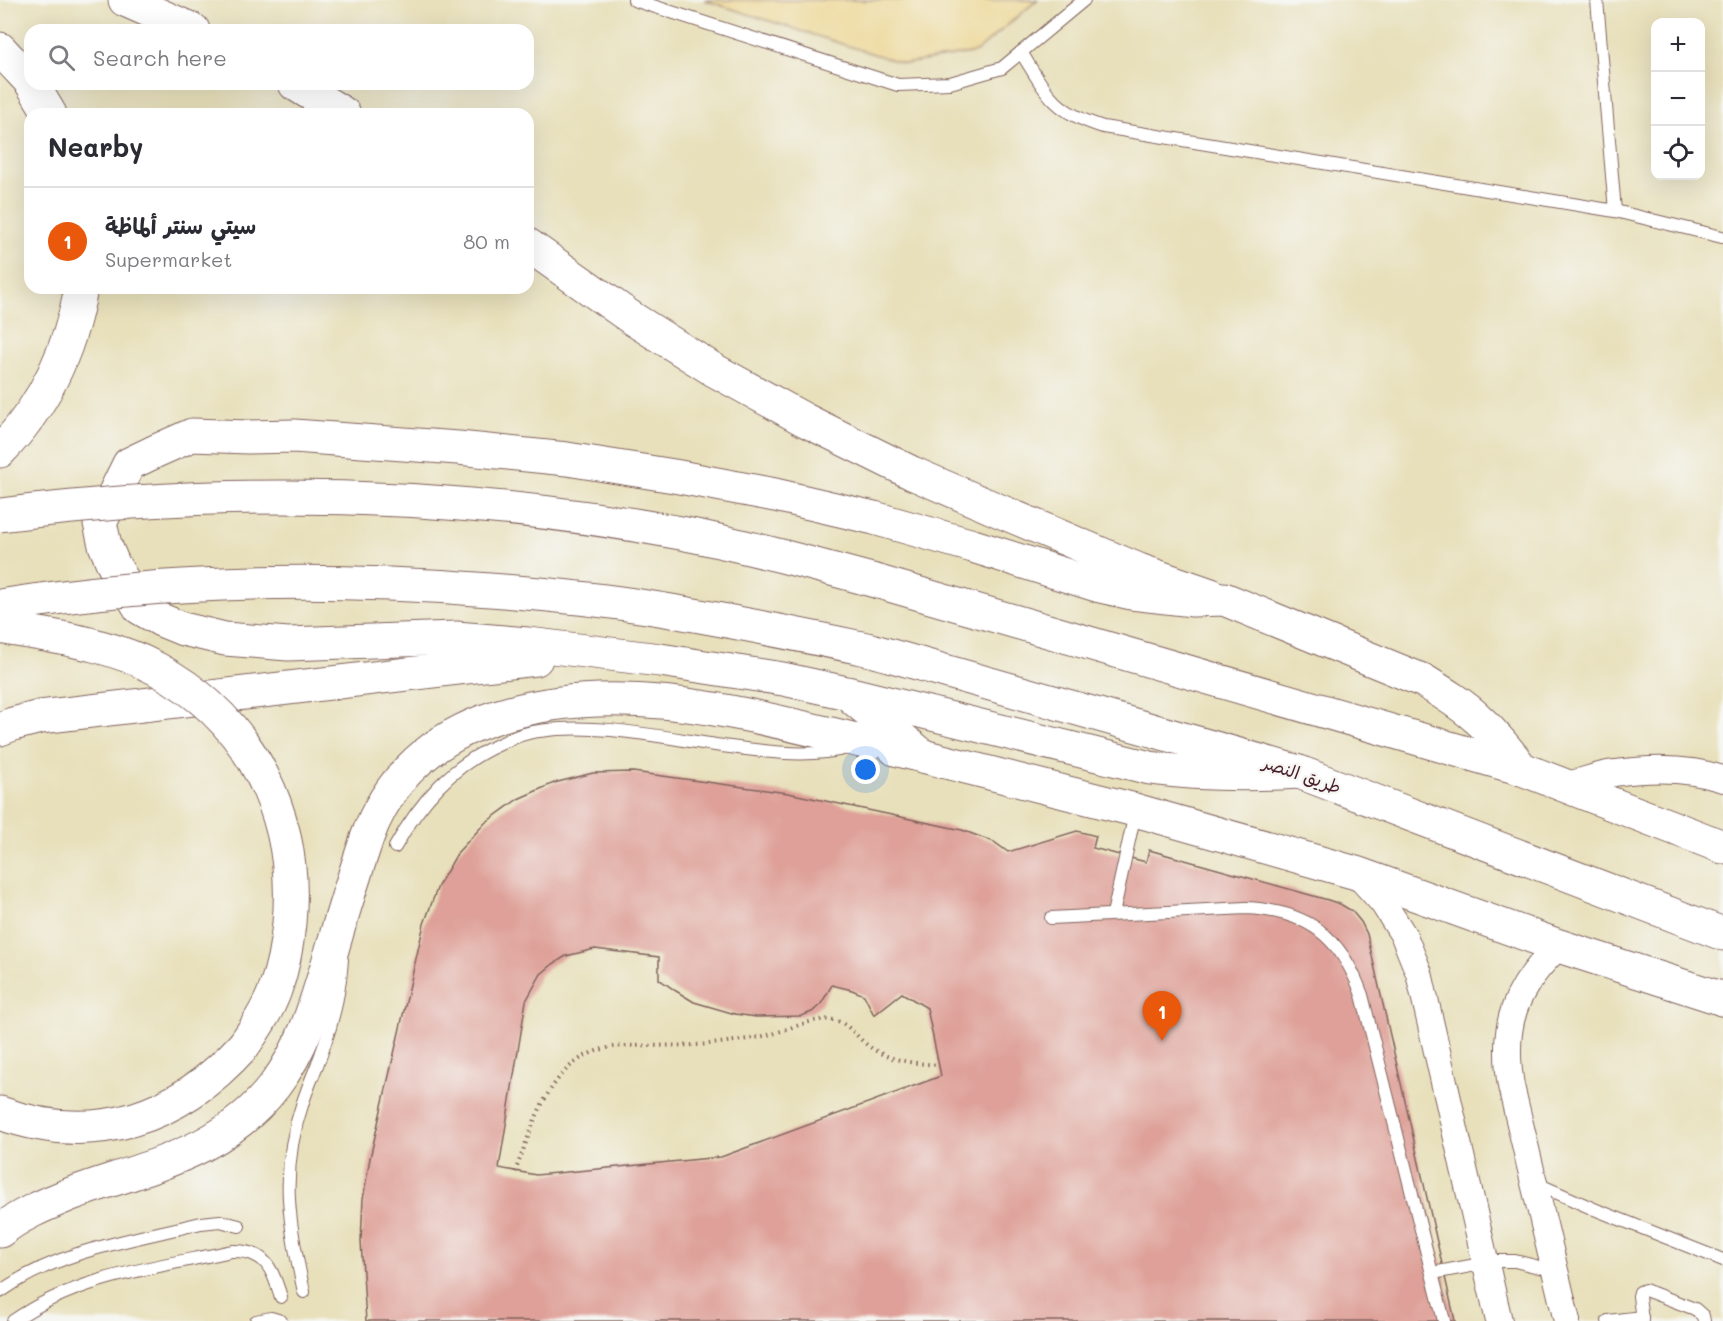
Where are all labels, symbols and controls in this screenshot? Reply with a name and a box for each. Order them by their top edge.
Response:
map controls [1651,18,1705,180]
button: + [1651,18,1705,72]
search box [24,24,534,90]
icon: search [45,41,78,74]
text: Search here [93,43,227,72]
button: − [1651,72,1705,126]
button: locate [1651,126,1705,180]
text: Nearby [48,130,143,164]
text: سيتي سنتر ألماظة [105,211,256,240]
text: 1 [63,228,72,254]
text: 80 m [463,228,510,254]
text: Supermarket [105,246,232,272]
street label: طريق النصر [1258,749,1345,799]
your location [851,755,880,784]
pin: 1 [1142,992,1182,1041]

